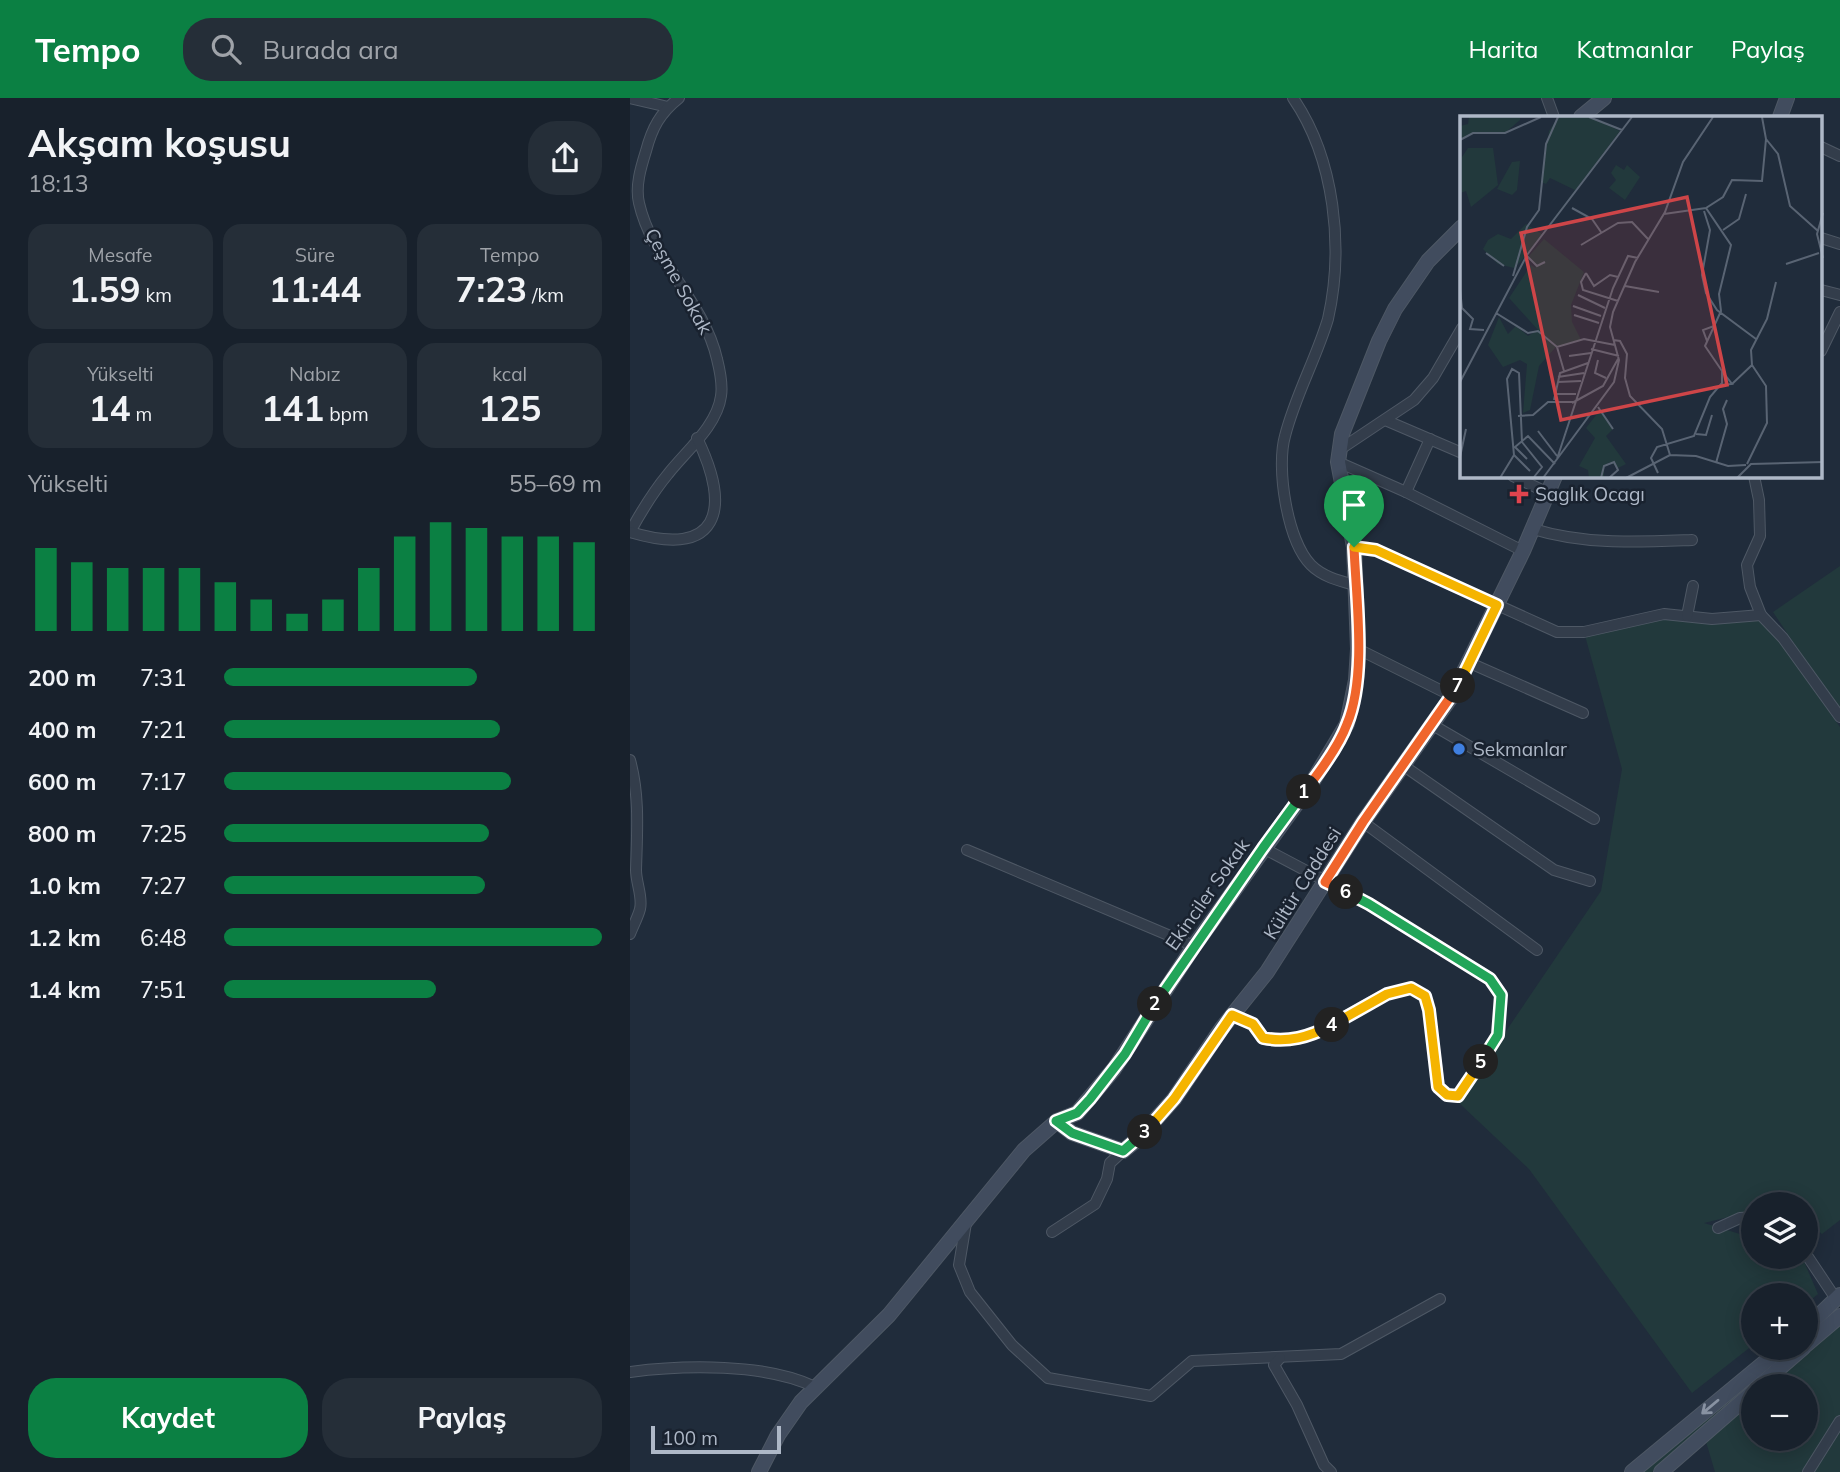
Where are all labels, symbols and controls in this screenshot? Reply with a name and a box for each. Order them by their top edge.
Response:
search box [183,18,673,81]
text: Tempo [35,29,141,70]
icon: search [207,30,245,68]
text: Burada ara [263,33,399,66]
text: Harita [1469,34,1539,64]
text: Katmanlar [1577,34,1693,64]
text: Paylaş [1731,34,1805,64]
inset map [1460,116,1822,478]
text: Akşam koşusu [28,119,291,167]
button: share [528,121,602,195]
text: 18:13 [28,169,88,198]
street label: Çeşme Sokak [640,224,718,338]
text: Mesafe [88,243,152,267]
text: Süre [295,243,335,267]
text: Tempo [480,243,539,267]
text: 1.59 [69,267,140,311]
text: 11:44 [269,267,361,311]
text: 7:23 [455,267,527,311]
text: km [140,283,172,307]
text: /km [527,283,564,307]
text: Yükselti [87,362,153,386]
text: Nabız [289,362,341,386]
text: kcal [492,362,527,386]
text: 14 [88,386,131,430]
text: 141 [261,386,324,430]
text: 125 [478,386,541,430]
text: m [131,402,152,426]
text: bpm [324,402,369,426]
text: Yükselti [28,469,108,498]
text: 55–69 m [509,469,602,498]
pin [1324,475,1384,547]
place label: Saglık Ocagı [1535,482,1645,506]
marker: Saglık Ocagı [1509,484,1529,504]
icon: arrive [1335,486,1373,524]
text: 200 m [28,663,96,692]
text: 7:31 [140,663,187,692]
pin: 7 [1440,668,1476,704]
text: 7 [1452,673,1463,697]
text: 400 m [28,715,96,744]
text: 7:21 [140,715,187,744]
place label: Sekmanlar [1473,737,1567,761]
marker: Sekmanlar [1451,741,1467,757]
text: 600 m [28,767,96,796]
text: 7:17 [140,767,187,796]
pin: 1 [1286,774,1322,810]
text: 1 [1298,779,1309,803]
text: 800 m [28,819,96,848]
text: 7:25 [140,819,187,848]
street label: Kültür Caddesi [1258,822,1346,944]
street label: Ekinciler Sokak [1160,833,1254,954]
text: 1.0 km [28,871,101,900]
text: 7:27 [140,871,187,900]
pin: 6 [1328,874,1364,910]
text: 6 [1340,879,1351,903]
text: 1.2 km [28,923,101,952]
text: 6:48 [140,923,187,952]
text: 1.4 km [28,975,101,1004]
text: 7:51 [140,975,187,1004]
pin: 2 [1138,986,1172,1021]
text: 2 [1149,991,1160,1015]
pin: 4 [1314,1007,1350,1042]
text: 4 [1326,1012,1337,1036]
pin: 5 [1464,1044,1498,1080]
text: 5 [1475,1049,1486,1073]
pin: 3 [1128,1114,1162,1150]
text: 3 [1139,1119,1150,1143]
map controls [1741,1192,1818,1451]
button: layers [1741,1192,1818,1269]
button: + [1741,1283,1818,1360]
button: − [1741,1374,1818,1451]
button: Kaydet [28,1378,308,1458]
button: Paylaş [322,1378,602,1458]
one-way arrow [1702,1399,1720,1414]
scale bar [651,1423,780,1455]
text: 100 m [662,1426,718,1450]

